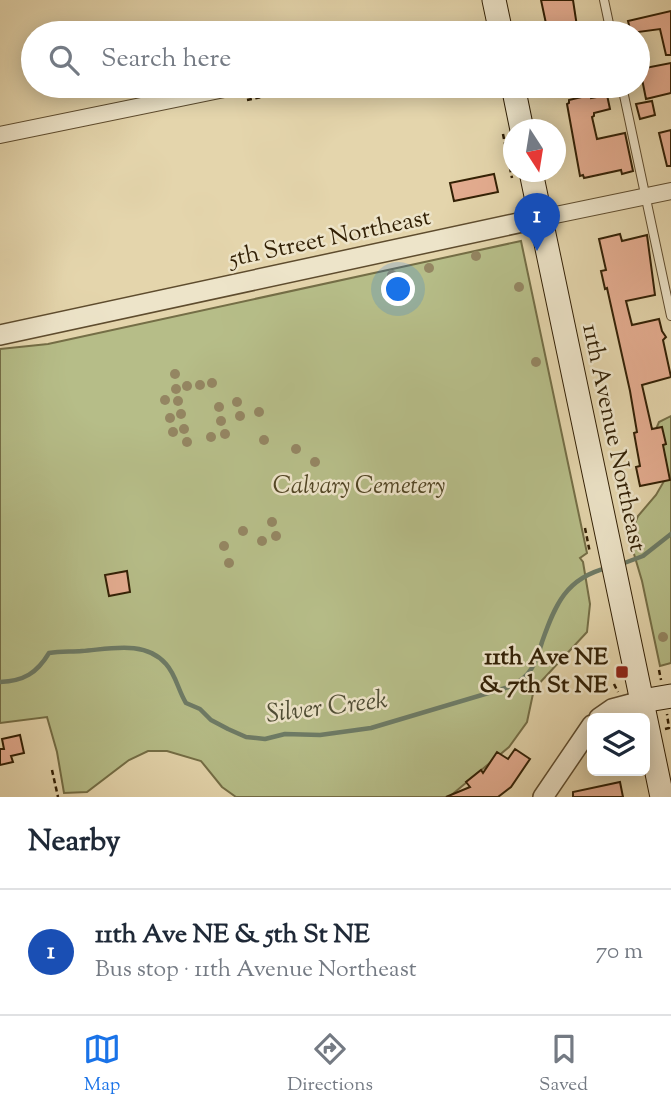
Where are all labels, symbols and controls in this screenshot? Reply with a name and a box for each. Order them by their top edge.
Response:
search box [21,21,650,98]
icon: search [45,41,83,79]
text: Search here [101,41,231,78]
north arrow [503,119,566,182]
pin: 1 [514,193,560,251]
street label: 5th Street Northeast [224,201,434,277]
your location [381,272,415,306]
street label: 11th Avenue Northeast [572,321,654,555]
park label: Calvary Cemetery [273,470,446,504]
place label: 11th Ave NE & 7th St NE [479,641,609,703]
marker: 11th Ave NE & 7th St NE [614,664,630,680]
water label: Silver Creek [264,682,390,734]
map controls [587,713,650,776]
button: layers [587,713,650,776]
text: Nearby [28,821,120,864]
text: 11th Ave NE & 5th St NE [95,917,370,954]
text: 1 [47,936,55,969]
text: 70 m [596,936,643,969]
text: Bus stop · 11th Avenue Northeast [95,954,417,987]
tab: Map [83,1030,121,1099]
tab: Directions [287,1030,373,1099]
tab: Saved [539,1030,588,1099]

